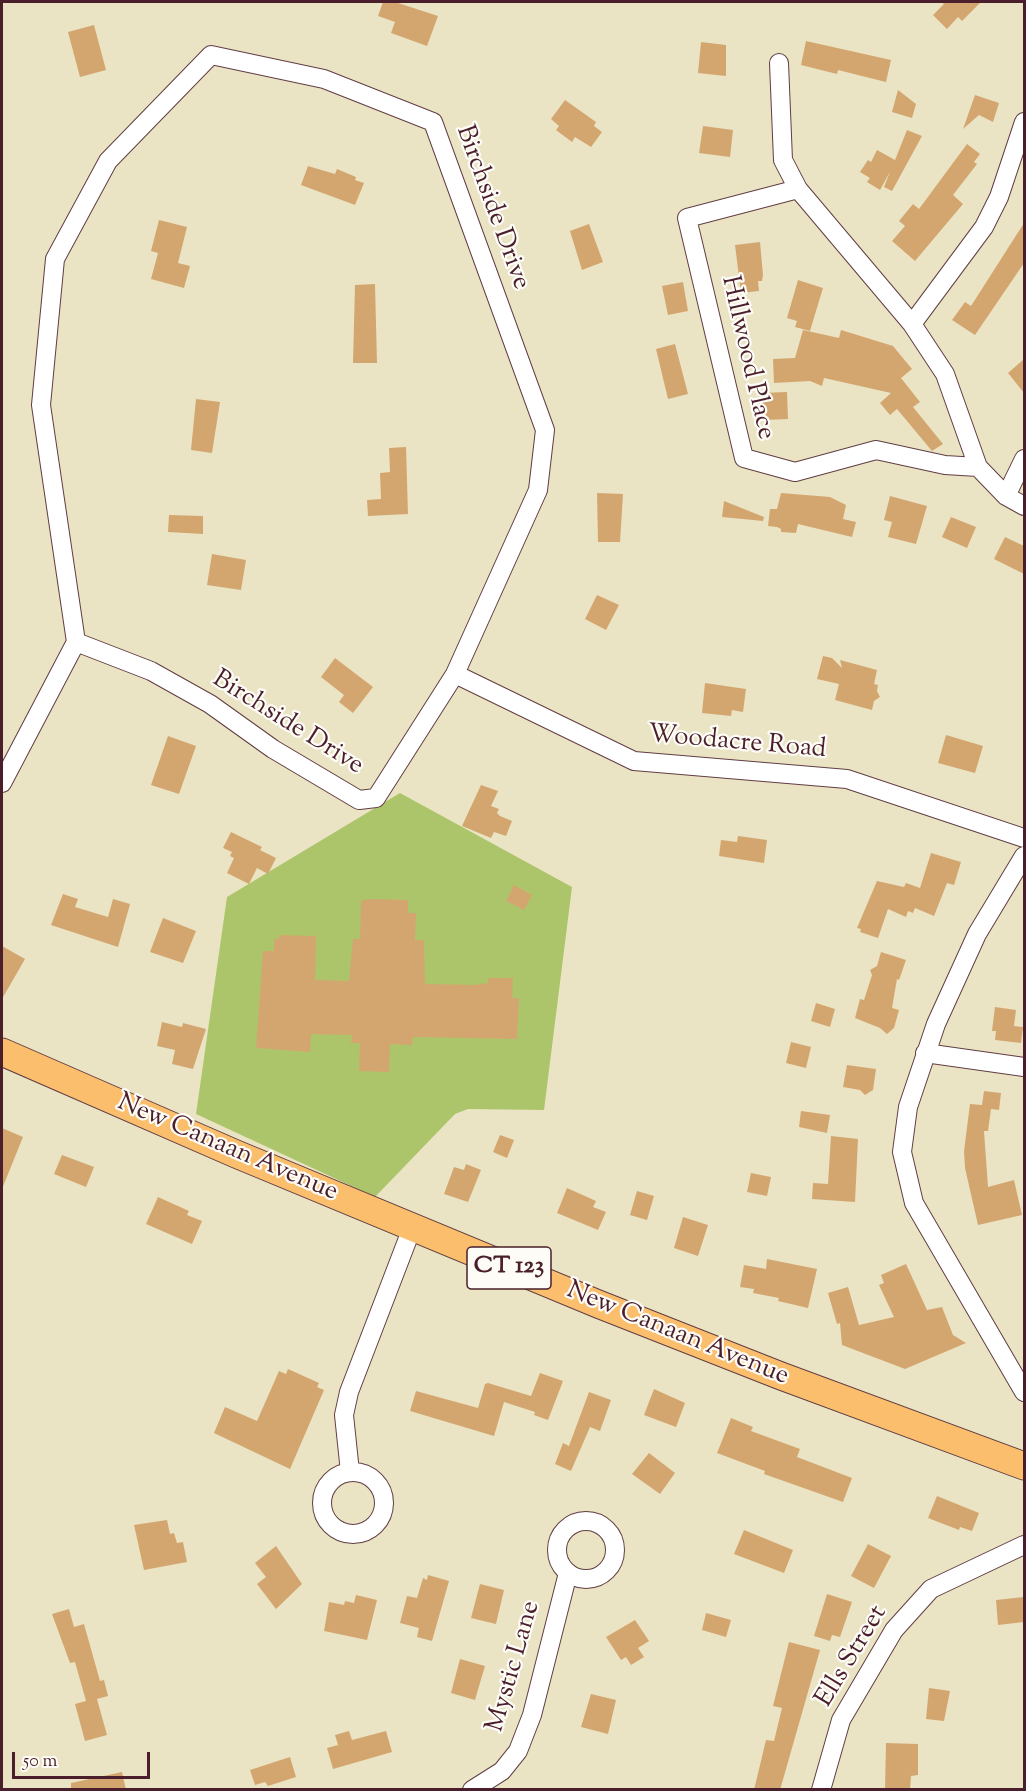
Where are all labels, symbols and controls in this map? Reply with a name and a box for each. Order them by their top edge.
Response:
street label: Birchside Drive [447,122,535,294]
street label: Hillwood Place [712,273,780,443]
street label: Birchside Drive [206,665,368,783]
street label: Woodacre Road [647,721,827,767]
street label: New Canaan Avenue [112,1088,342,1210]
road number: CT 123 [467,1247,551,1289]
street label: New Canaan Avenue [561,1276,793,1394]
street label: Mystic Lane [481,1598,549,1736]
street label: Ells Street [811,1600,895,1714]
scale bar [15,1740,153,1778]
text: 50 m [23,1749,57,1775]

